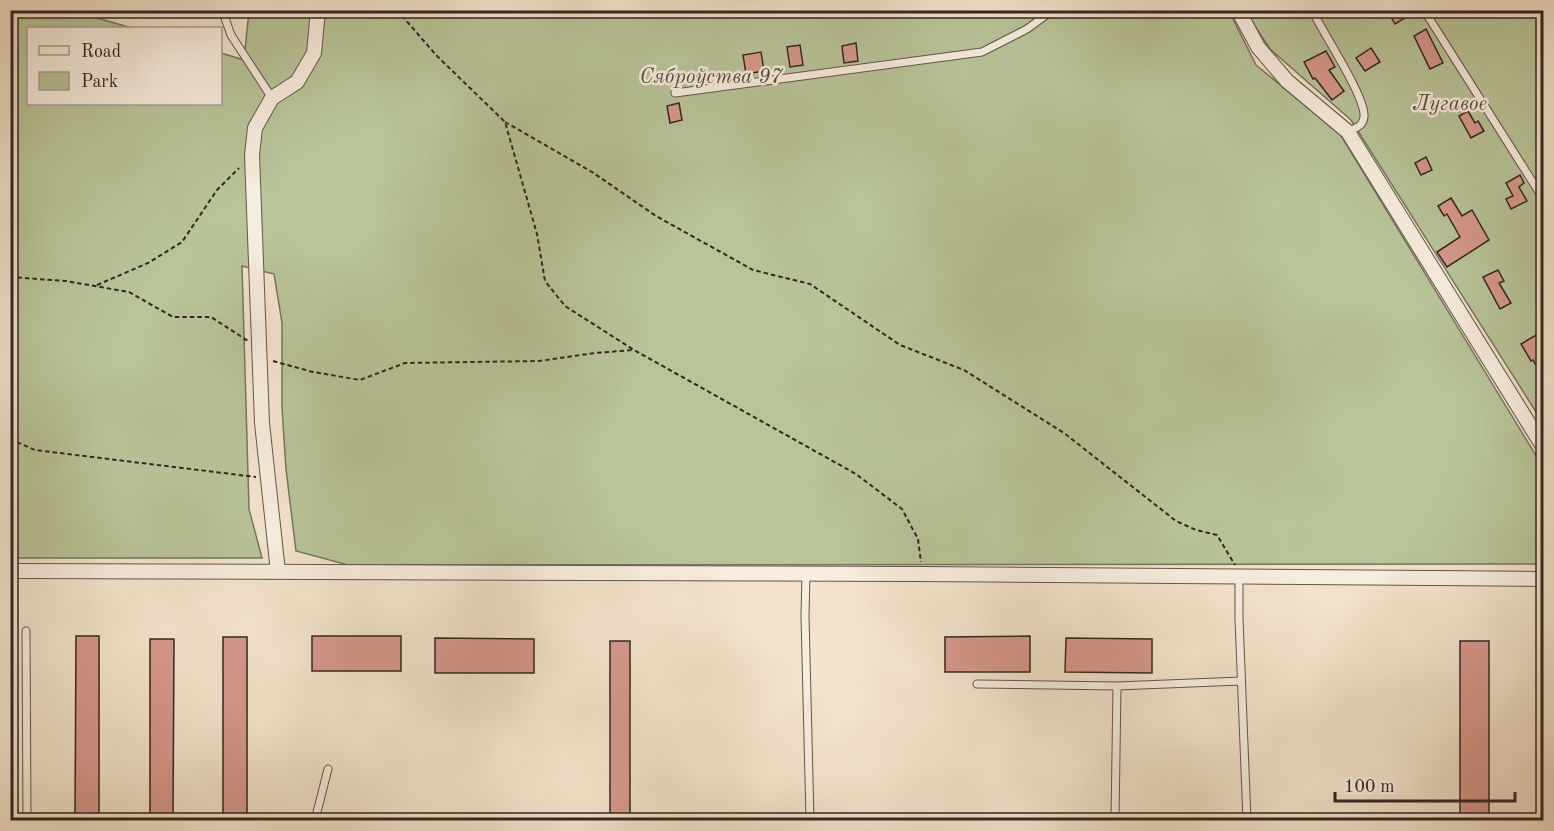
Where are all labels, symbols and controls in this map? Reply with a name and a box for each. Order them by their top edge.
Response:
legend [27,27,222,105]
text: Road [81,43,121,61]
park label: Сяброўства 97 [639,67,783,88]
text: Park [81,73,118,91]
park label: Лугавое [1413,94,1487,115]
scale bar [1335,765,1515,803]
text: 100 m [1344,778,1395,796]

